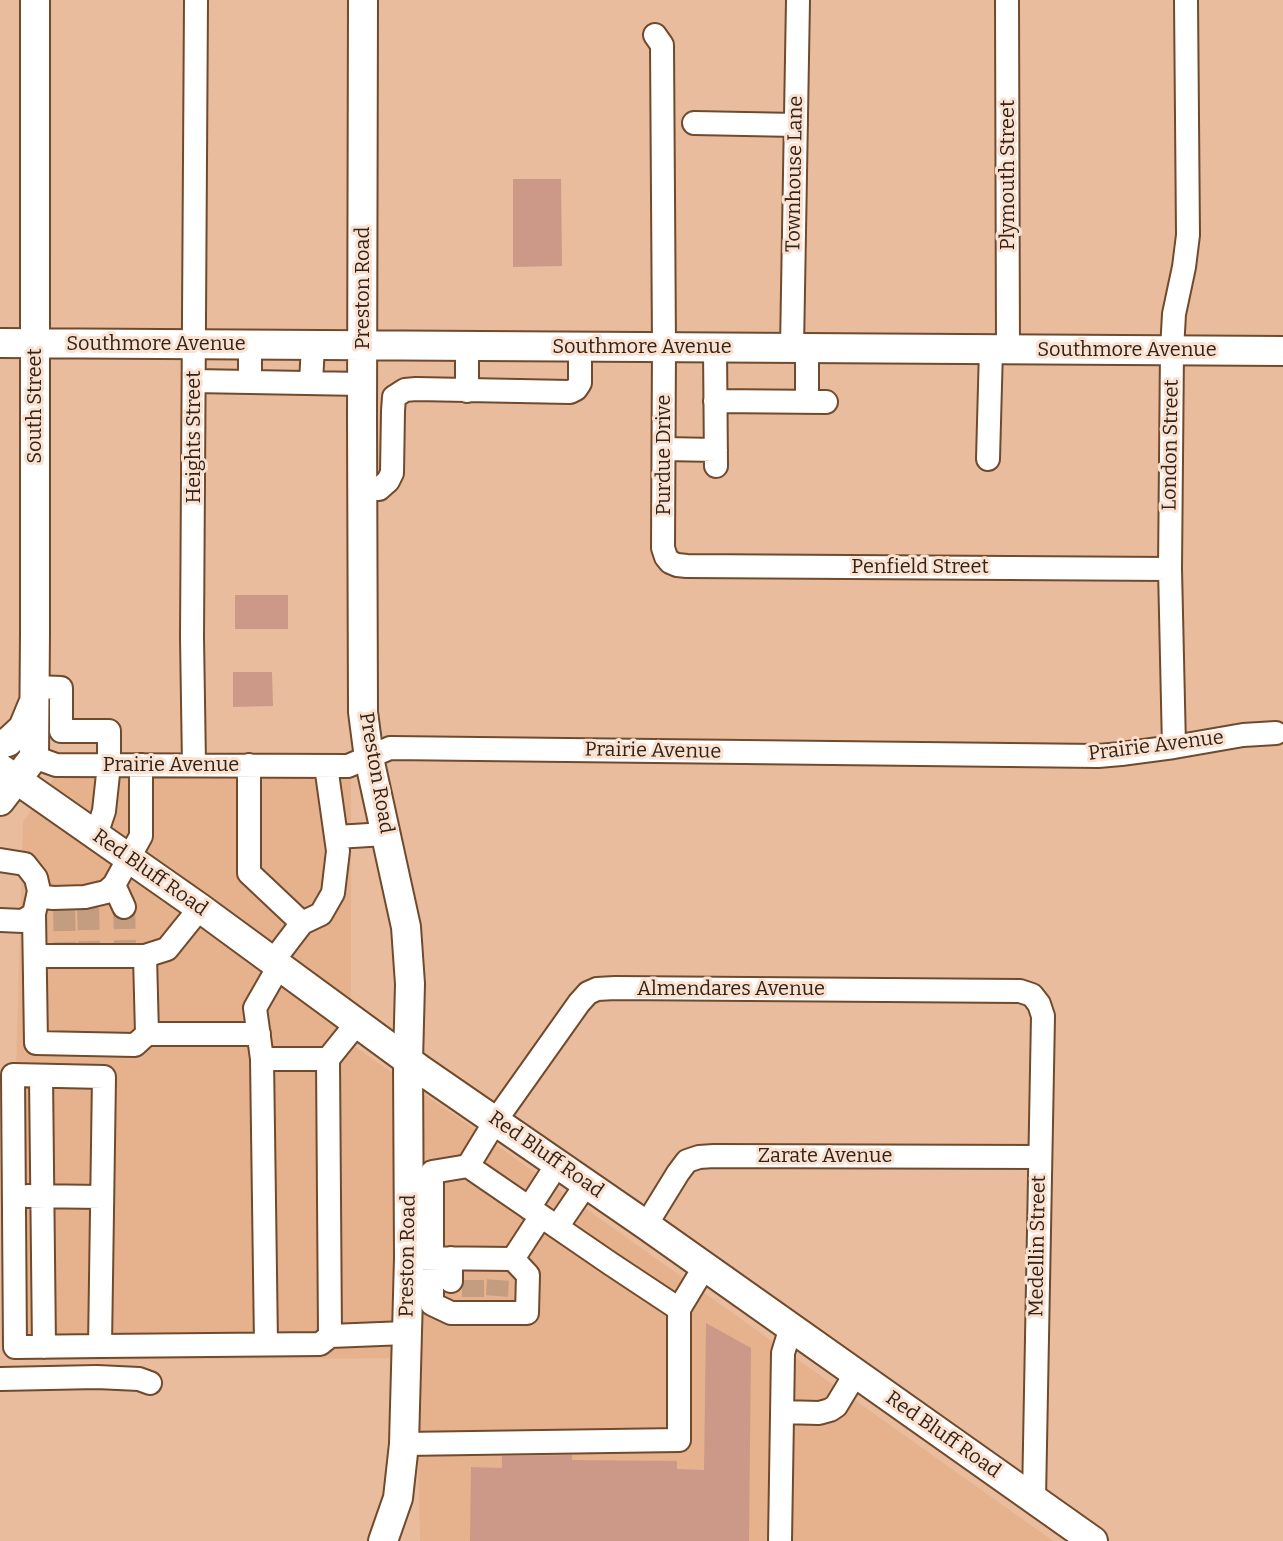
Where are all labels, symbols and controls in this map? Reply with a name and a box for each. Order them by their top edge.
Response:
street label: Townhouse Lane [782,96,808,252]
street label: Plymouth Street [996,100,1020,250]
street label: Preston Road [351,227,375,349]
street label: Southmore Avenue [66,332,246,356]
street label: Southmore Avenue [552,335,732,359]
street label: Southmore Avenue [1037,338,1217,362]
street label: South Street [23,348,47,464]
street label: Heights Street [182,371,206,503]
street label: London Street [1158,379,1184,511]
street label: Purdue Drive [652,395,676,515]
street label: Penfield Street [851,555,989,579]
street label: Preston Road [354,710,398,836]
street label: Prairie Avenue [1087,726,1225,766]
street label: Prairie Avenue [584,738,722,764]
street label: Prairie Avenue [103,753,239,777]
street label: Red Bluff Road [88,824,212,922]
street label: Almendares Avenue [637,977,825,1001]
street label: Red Bluff Road [484,1106,608,1204]
street label: Zarate Avenue [758,1144,892,1168]
street label: Medellin Street [1025,1175,1051,1317]
street label: Preston Road [395,1194,421,1318]
street label: Red Bluff Road [881,1386,1005,1484]

